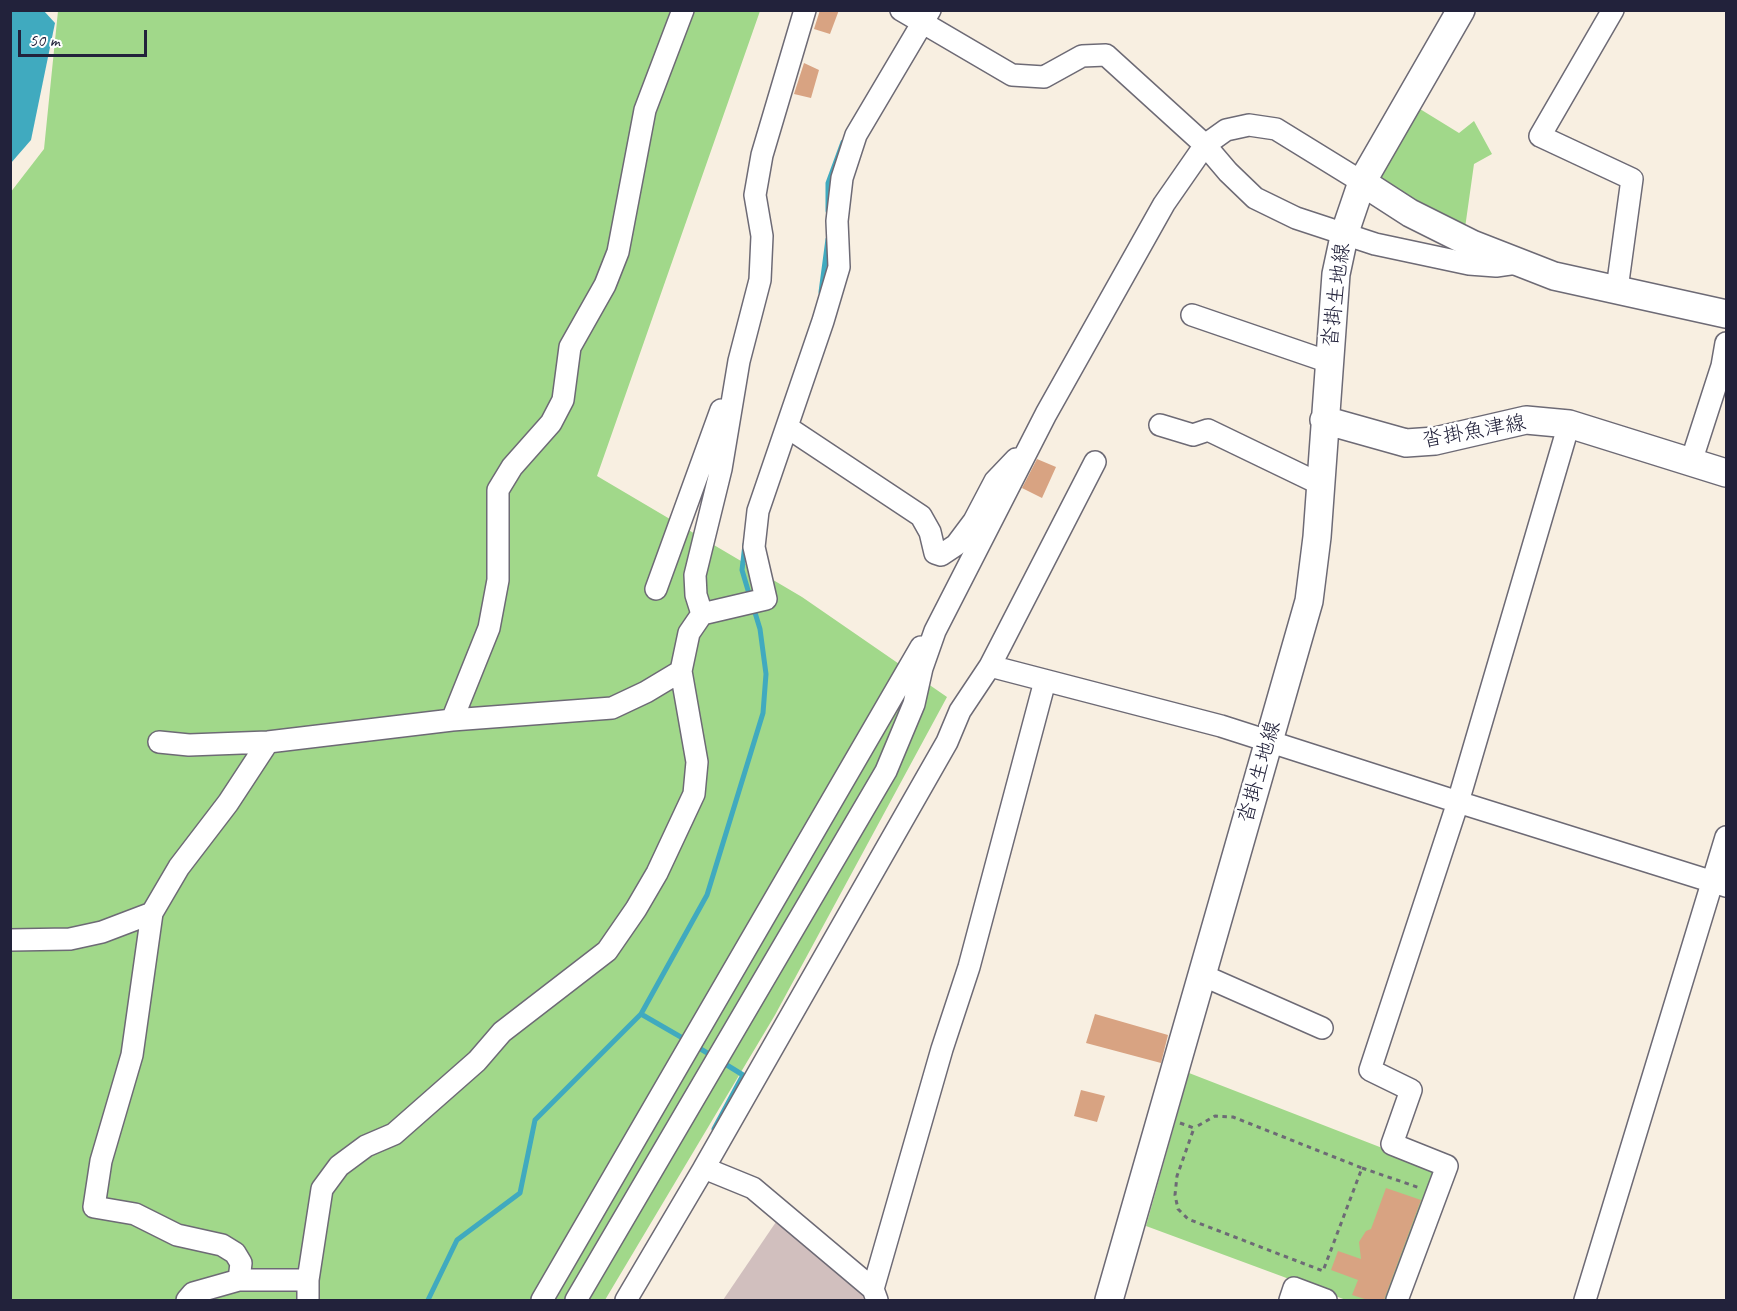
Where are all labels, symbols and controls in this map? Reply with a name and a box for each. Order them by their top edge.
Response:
scale bar [21,18,150,56]
text: 50 m [29,29,60,51]
street label: 沓掛生地線 [1318,241,1356,349]
street label: 沓掛魚津線 [1420,410,1528,454]
street label: 沓掛生地線 [1233,718,1287,826]

